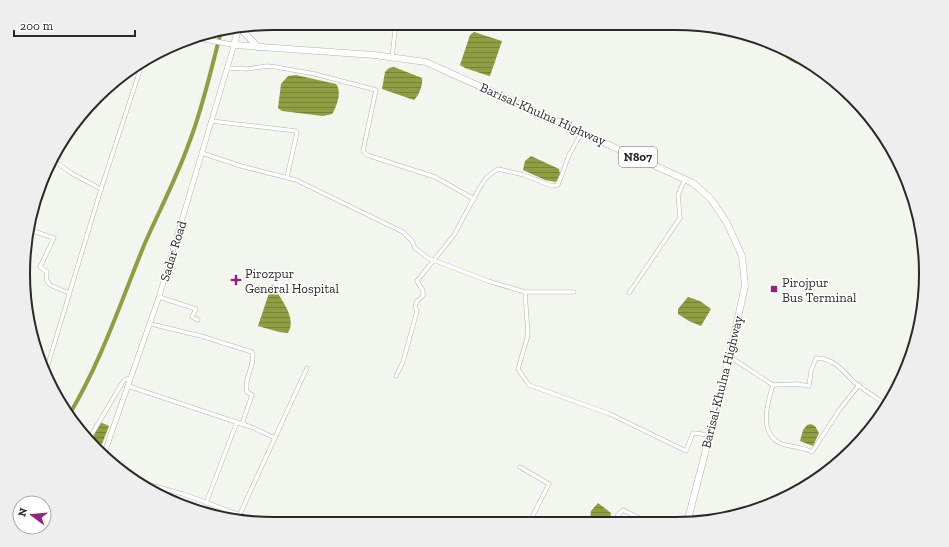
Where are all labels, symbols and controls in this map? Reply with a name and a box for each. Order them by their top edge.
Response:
scale bar [14,12,135,38]
text: 200 m [20,19,54,33]
street label: Barisal-Khulna Highway [478,79,608,149]
road number: N807 [619,147,657,167]
street label: Sadar Road [157,219,189,283]
place label: Pirozpur General Hospital [245,266,340,296]
marker: Pirozpur General Hospital [230,274,242,286]
place label: Pirojpur Bus Terminal [782,275,857,305]
marker: Pirojpur Bus Terminal [769,284,779,294]
street label: Barisal-Khulna Highway [698,314,746,450]
north arrow [12,495,52,535]
text: N [15,506,30,518]

